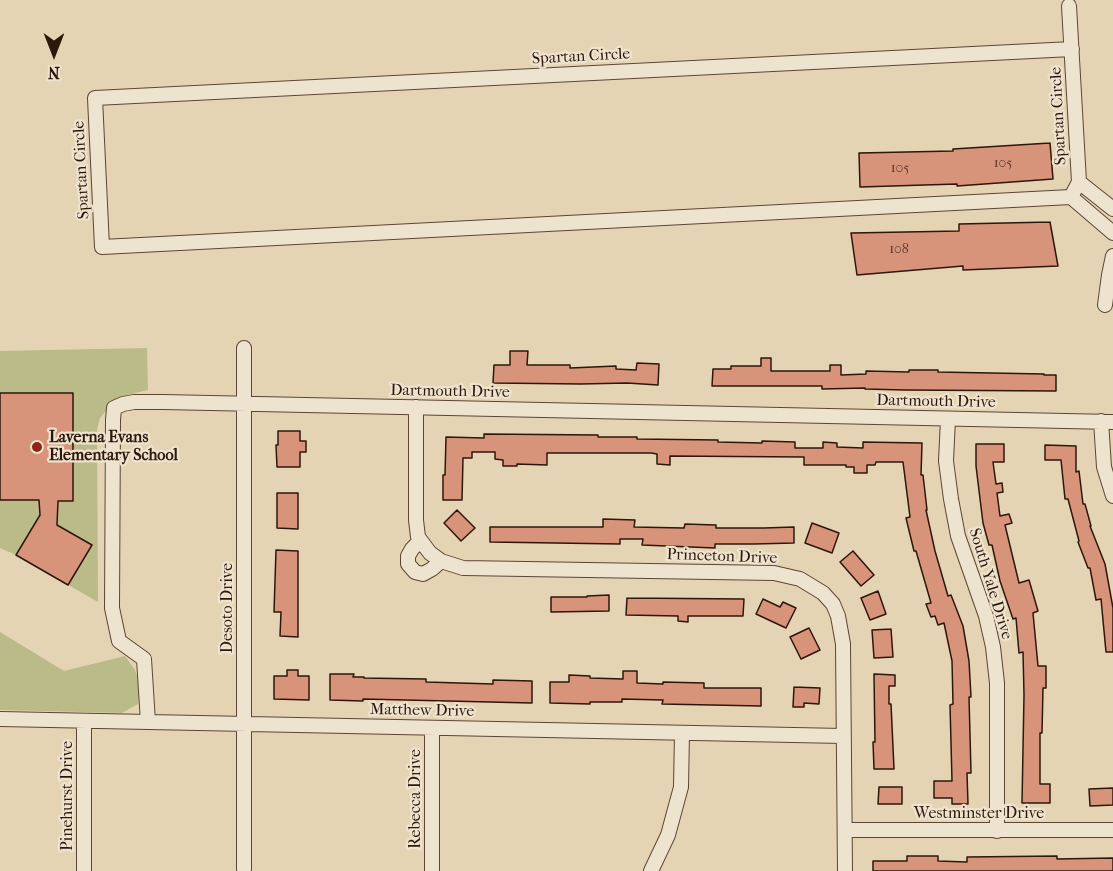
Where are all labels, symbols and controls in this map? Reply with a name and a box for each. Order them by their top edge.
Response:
north arrow [24,24,84,84]
street label: Spartan Circle [531,45,631,69]
text: N [48,63,60,82]
street label: Spartan Circle [1047,66,1071,166]
street label: Spartan Circle [70,120,94,220]
house number: 105 [994,156,1012,172]
house number: 105 [891,161,909,177]
house number: 108 [889,242,909,258]
street label: Dartmouth Drive [390,381,510,403]
street label: Dartmouth Drive [876,391,996,413]
place label: Laverna Evans Elementary School [49,428,178,466]
marker: Laverna Evans Elementary School [30,440,44,454]
street label: South Yale Drive [964,526,1016,642]
street label: Princeton Drive [666,545,778,569]
street label: Desoto Drive [218,563,238,653]
street label: Matthew Drive [370,700,474,722]
street label: Pinehurst Drive [58,741,78,851]
street label: Rebecca Drive [406,749,426,849]
street label: Westminster Drive [914,804,1044,824]

